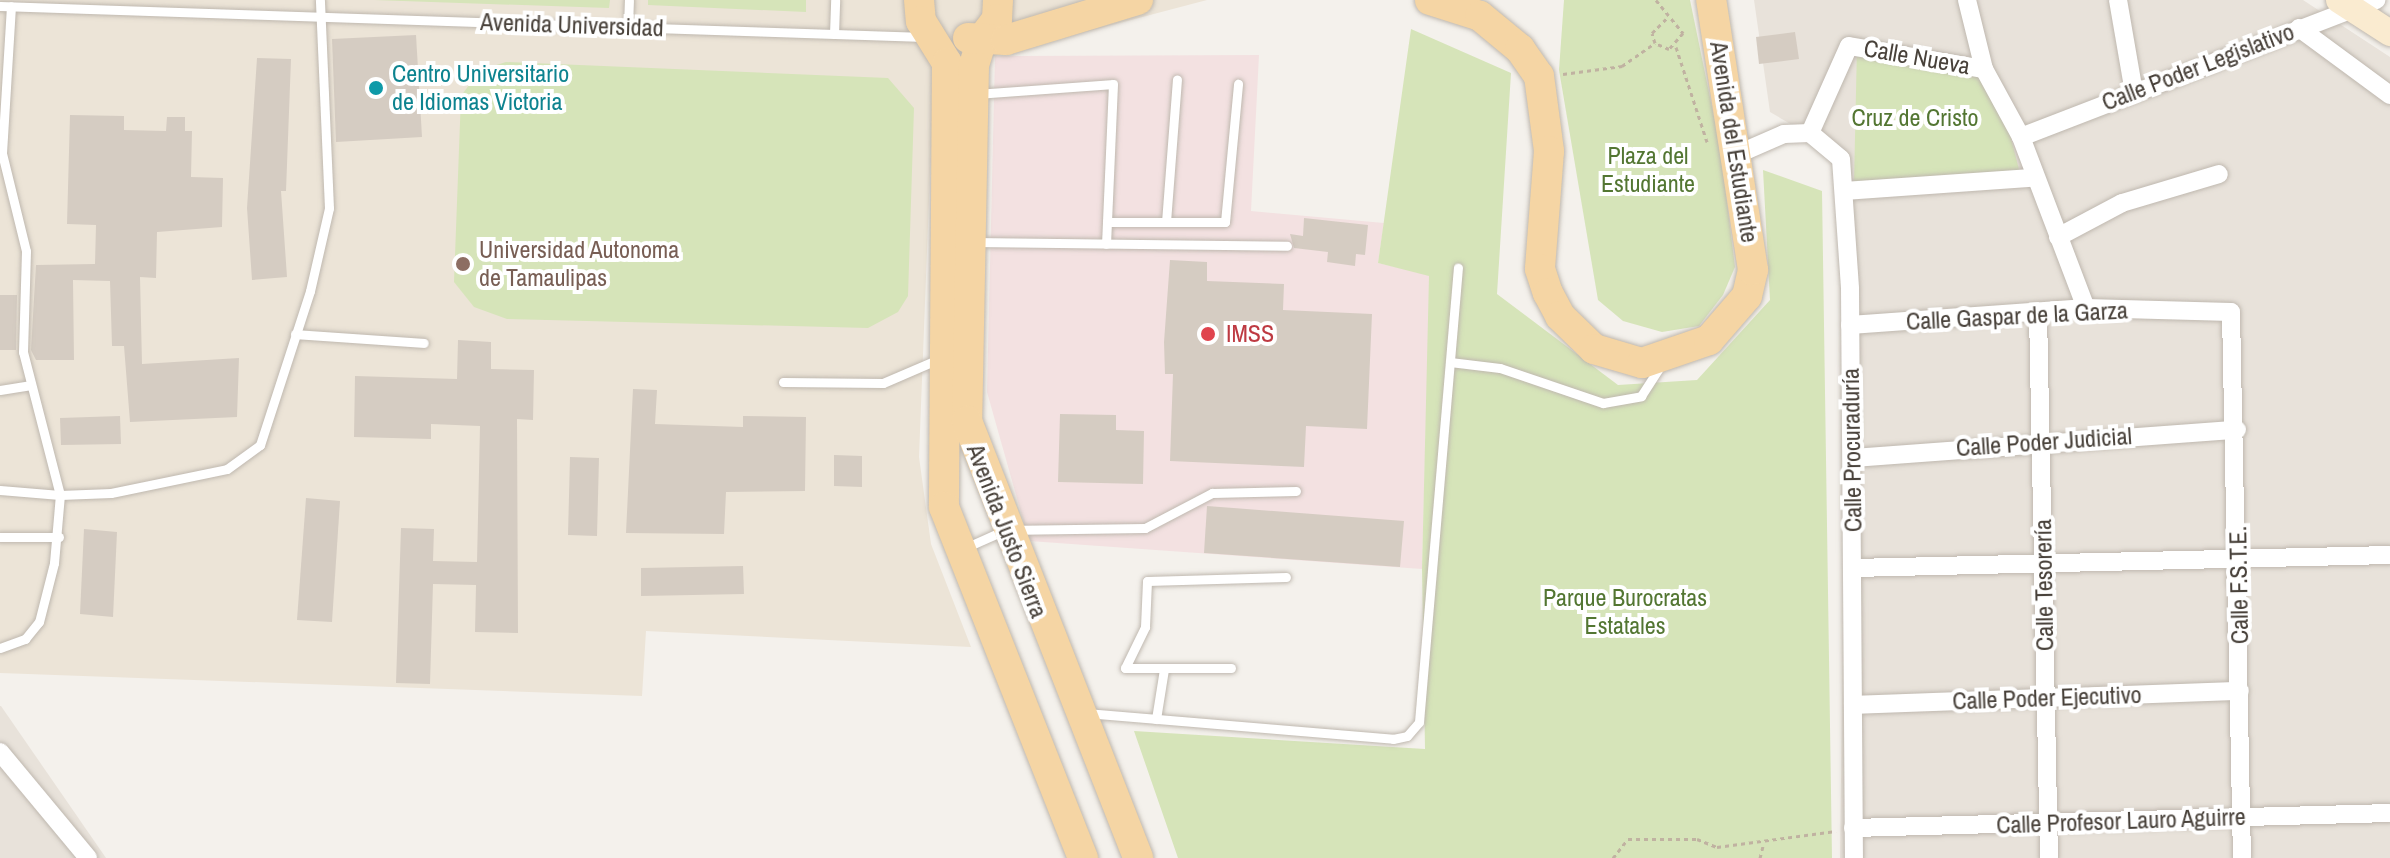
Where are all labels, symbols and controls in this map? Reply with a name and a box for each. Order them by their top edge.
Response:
street label: Avenida Universidad [480,7,664,43]
street label: Calle Poder Legislativo [2098,17,2298,117]
street label: Calle Nueva [1862,34,1972,80]
street label: Avenida del Estudiante [1704,39,1764,245]
place label: Centro Universitario de Idiomas Victoria [392,60,569,116]
marker: Centro Universitario de Idiomas Victoria [367,79,385,97]
park label: Cruz de Cristo [1852,104,1978,132]
park label: Plaza del Estudiante [1601,142,1695,198]
place label: Universidad Autonoma de Tamaulipas [479,236,680,292]
marker: Universidad Autonoma de Tamaulipas [454,255,472,273]
street label: Calle Gaspar de la Garza [1905,296,2129,336]
place label: IMSS [1226,320,1274,348]
marker: IMSS [1197,323,1219,345]
street label: Calle Procuraduría [1836,368,1868,532]
street label: Calle Poder Judicial [1955,421,2133,463]
street label: Avenida Justo Sierra [961,440,1053,622]
street label: Calle Tesorería [2028,519,2060,651]
street label: Calle F.S.T.E. [2224,526,2254,644]
park label: Parque Burocratas Estatales [1543,584,1707,640]
street label: Calle Poder Ejecutivo [1952,680,2142,716]
street label: Calle Profesor Lauro Aguirre [1995,802,2247,840]

